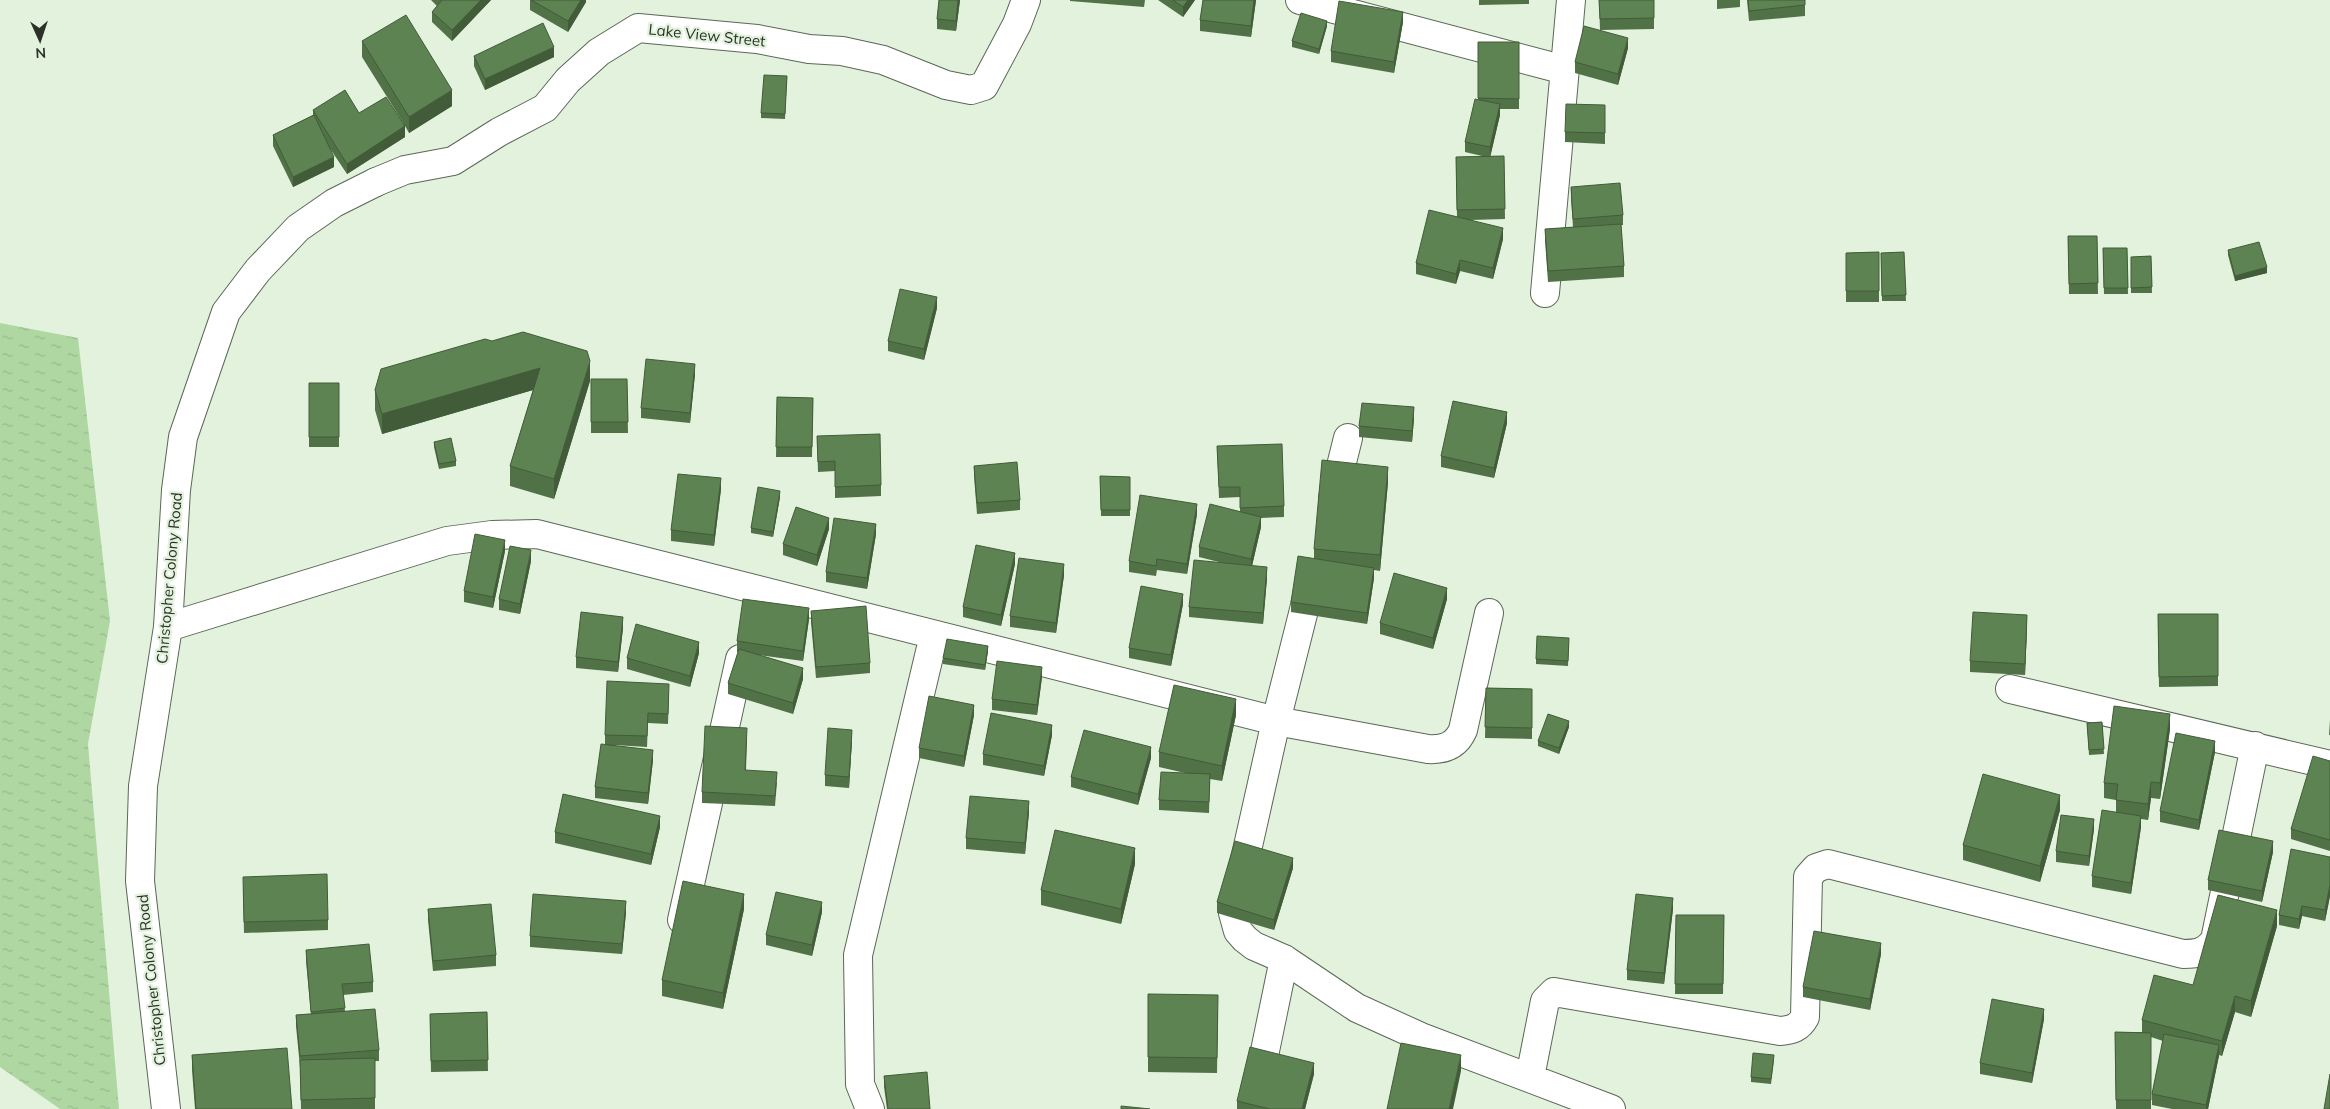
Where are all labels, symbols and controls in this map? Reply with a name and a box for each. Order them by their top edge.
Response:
north arrow [15,15,65,65]
street label: Lake View Street [648,19,766,51]
text: N [35,44,46,62]
street label: Christopher Colony Road [152,491,186,665]
street label: Christopher Colony Road [133,893,169,1067]

